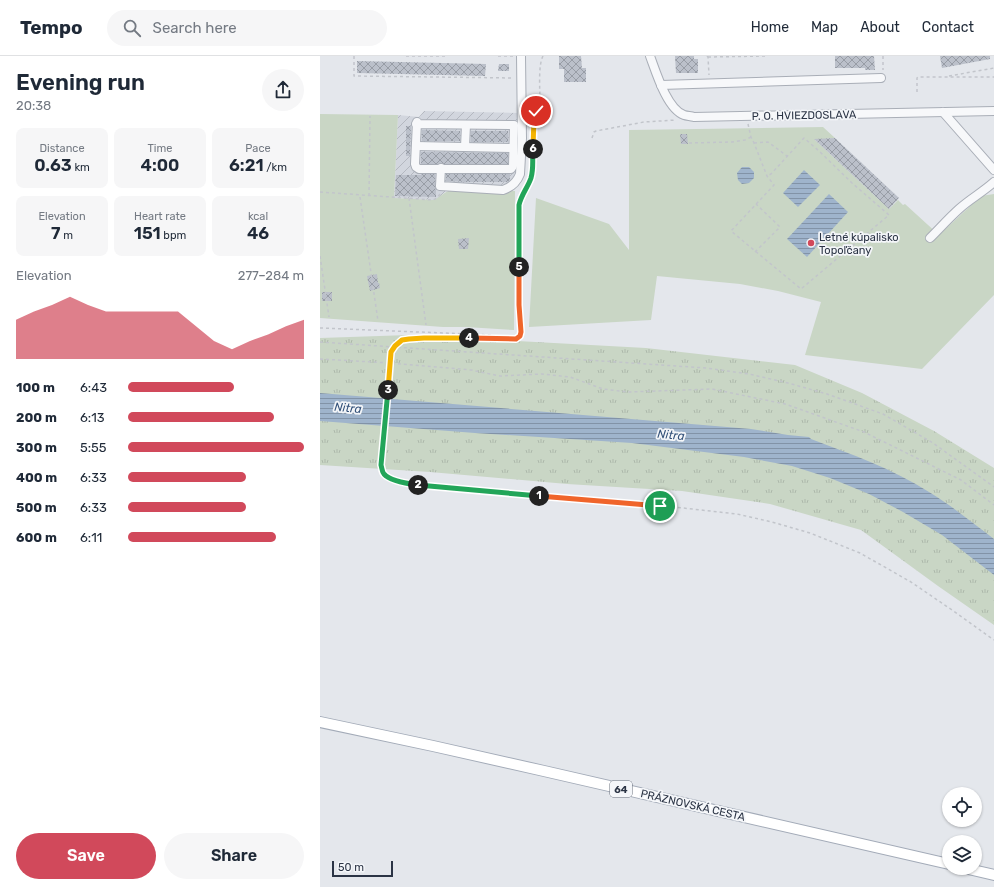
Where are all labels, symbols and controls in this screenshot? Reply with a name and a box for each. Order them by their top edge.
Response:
search box [107,10,387,46]
text: Tempo [20,16,83,39]
icon: search [121,17,143,39]
text: Search here [153,19,237,37]
text: Home [751,19,789,36]
text: Map [811,19,838,36]
text: About [860,19,900,36]
text: Contact [922,19,974,36]
text: Evening run [16,69,145,96]
button: share [262,69,304,111]
pin [519,94,553,128]
text: 20:38 [16,98,51,113]
icon: check [525,100,547,122]
street label: P. O. HVIEZDOSLAVA [752,108,857,123]
pin: 6 [523,139,543,159]
text: Distance [39,142,85,155]
text: Time [148,142,172,155]
text: Pace [245,142,271,155]
text: 6 [529,142,537,155]
text: 0.63 [34,155,72,175]
text: 4:00 [141,155,179,175]
text: 6:21 [229,155,264,175]
text: km [72,161,90,174]
text: /km [264,161,287,174]
text: Elevation [38,210,86,223]
text: Heart rate [134,210,186,223]
text: kcal [248,210,268,223]
text: 7 [51,223,61,243]
text: 151 [134,223,161,243]
text: 46 [247,223,269,243]
text: m [61,229,73,242]
text: bpm [161,229,186,242]
place label: Letné kúpalisko Topoľčany [819,231,899,257]
marker: Letné kúpalisko Topoľčany [806,238,816,248]
pin: 5 [509,257,529,277]
text: 5 [515,260,523,273]
text: Elevation [16,268,72,283]
text: 277–284 m [238,268,304,283]
pin: 4 [459,328,479,348]
text: 4 [465,331,473,344]
text: 100 m [16,380,55,395]
text: 6:43 [80,380,107,395]
pin: 3 [378,380,398,400]
text: 3 [384,383,392,396]
water label: Nitra [334,400,362,416]
text: 200 m [16,410,57,425]
text: 6:13 [80,410,105,425]
water label: Nitra [657,427,685,443]
text: 300 m [16,440,57,455]
text: 5:55 [80,440,107,455]
text: 400 m [16,470,57,485]
text: 6:33 [80,470,107,485]
pin: 2 [408,475,428,495]
text: 2 [414,478,422,491]
pin: 1 [529,486,549,506]
text: 1 [536,489,542,502]
pin [643,489,677,523]
icon: arrive [649,495,671,517]
text: 500 m [16,500,57,515]
text: 6:33 [80,500,107,515]
text: 600 m [16,530,57,545]
text: 6:11 [80,530,102,545]
road number: 64 [610,781,632,797]
street label: PRÁZNOVSKÁ CESTA [639,787,747,824]
map controls [942,787,982,875]
button: locate [942,787,982,827]
button: Save [16,833,156,879]
button: Share [164,833,304,879]
button: layers [942,835,982,875]
scale bar [332,859,393,878]
text: 50 m [338,861,364,874]

